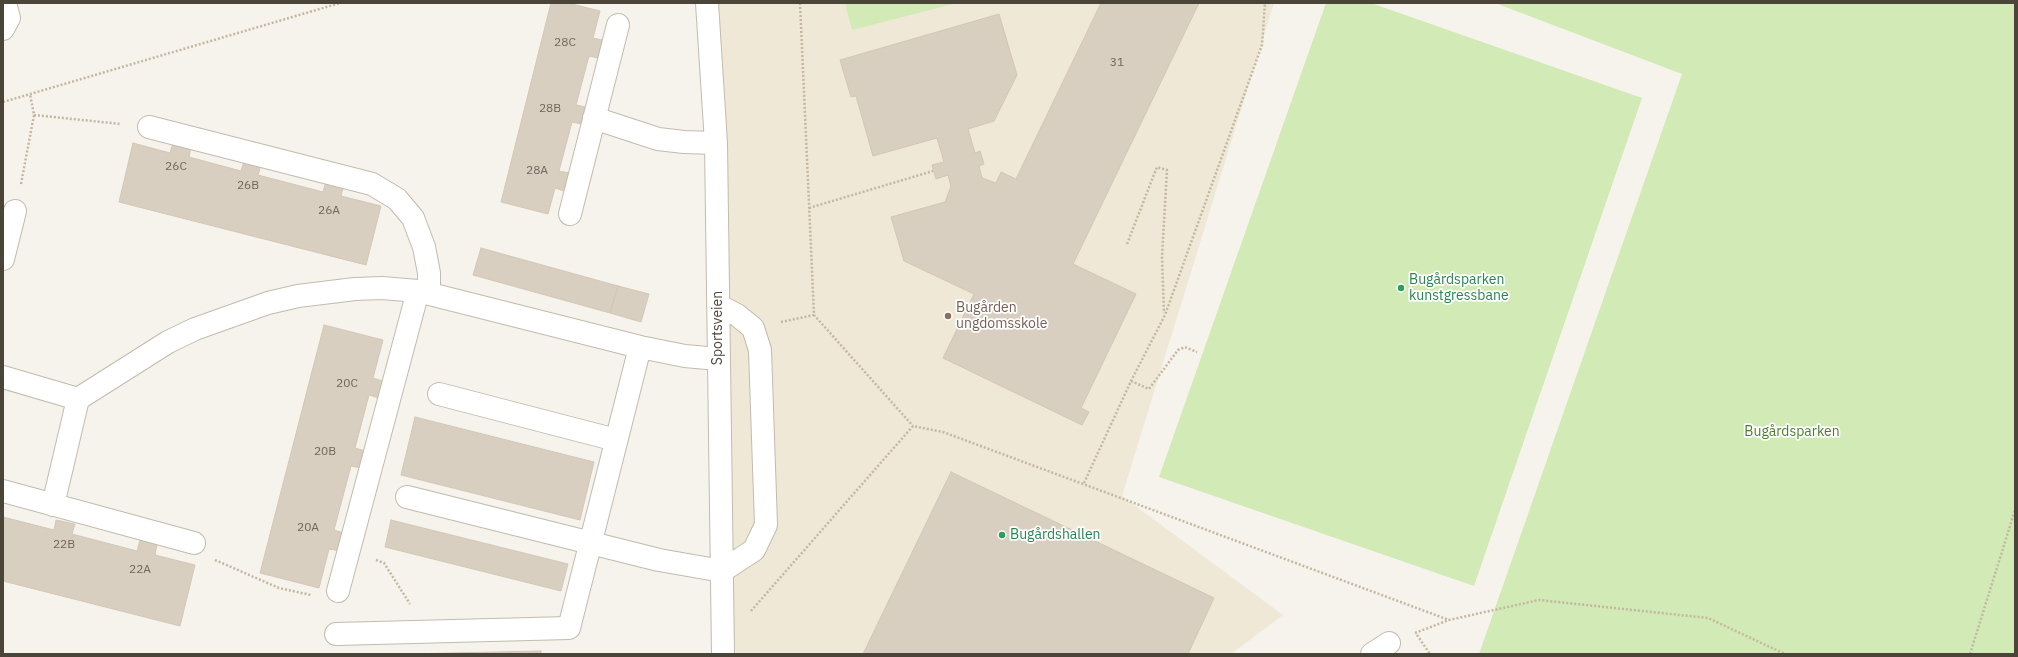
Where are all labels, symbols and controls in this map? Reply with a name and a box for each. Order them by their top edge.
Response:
house number: 28C [554,36,576,50]
house number: 31 [1110,56,1124,70]
house number: 28B [539,102,561,116]
house number: 26C [165,160,187,174]
house number: 28A [526,164,548,178]
house number: 26B [237,179,259,193]
house number: 26A [318,204,340,218]
place label: Bugårdsparken kunstgressbane [1409,272,1509,304]
marker: Bugårdsparken kunstgressbane [1396,283,1406,293]
street label: Sportsveien [710,291,726,365]
place label: Bugården ungdomsskole [956,300,1047,332]
marker: Bugården ungdomsskole [943,311,953,321]
house number: 20C [336,377,358,391]
park label: Bugårdsparken [1744,424,1840,440]
house number: 20B [314,445,336,459]
house number: 20A [297,521,319,535]
place label: Bugårdshallen [1010,527,1101,543]
marker: Bugårdshallen [997,530,1007,540]
house number: 22B [53,538,75,552]
house number: 22A [129,563,151,577]

